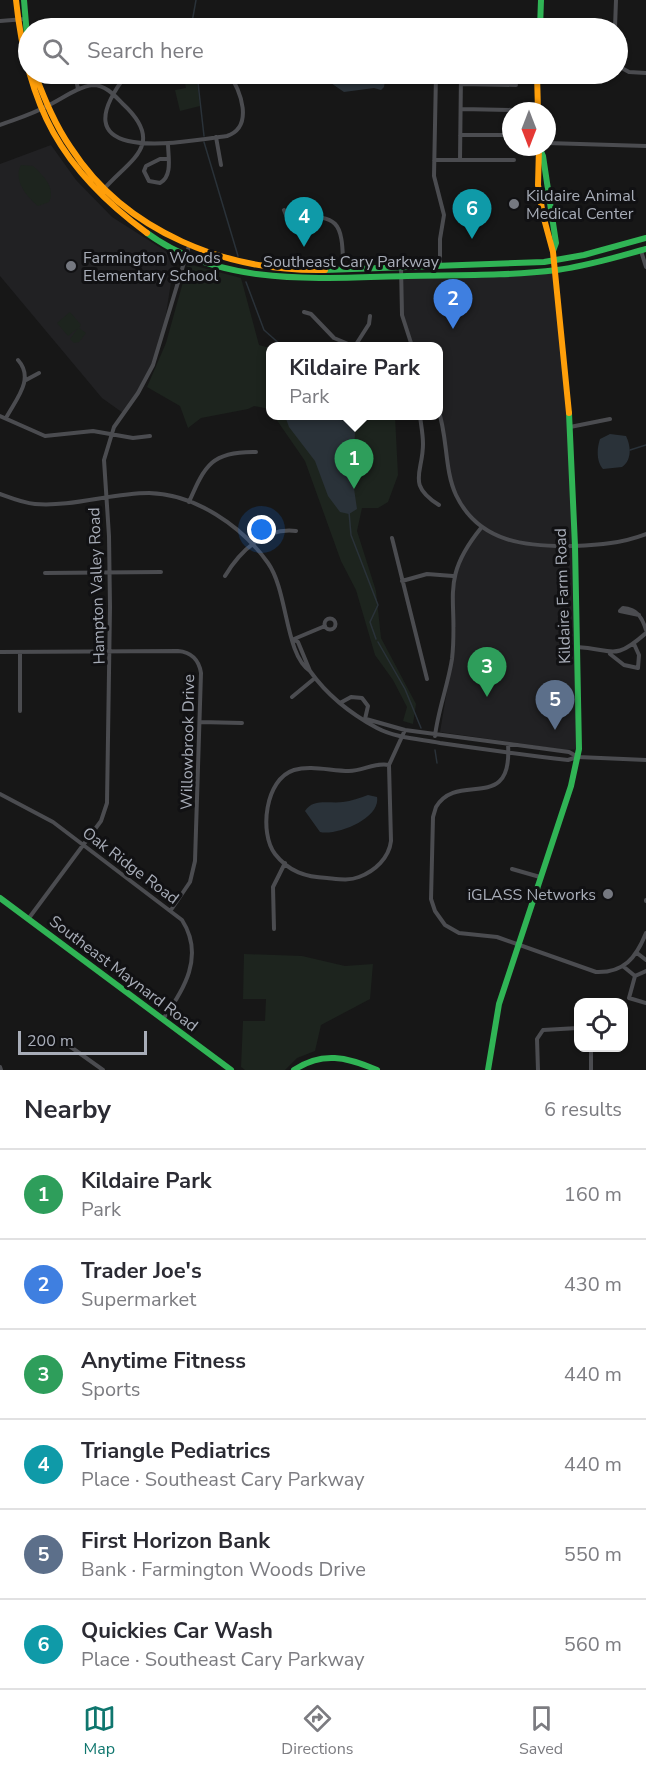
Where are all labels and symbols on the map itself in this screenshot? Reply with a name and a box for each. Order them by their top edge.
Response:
north arrow [502,102,556,156]
place label: Kildaire Animal Medical Center [526,185,636,225]
pin: 6 [452,190,492,239]
marker: Kildaire Animal Medical Center [507,197,521,211]
pin: 4 [284,198,324,247]
place label: Farmington Woods Elementary School [83,247,221,287]
street label: Southeast Cary Parkway [263,251,440,273]
marker: Farmington Woods Elementary School [64,259,78,273]
pin: 2 [434,280,472,329]
pin: 1 [334,440,374,489]
street label: Hampton Valley Road [83,507,111,665]
your location [247,515,276,544]
street label: Kildaire Farm Road [550,528,576,664]
pin: 3 [468,648,506,697]
street label: Willowbrook Drive [176,674,200,810]
pin: 5 [536,680,574,730]
street label: Oak Ridge Road [78,822,183,909]
place label: iGLASS Networks [467,884,596,906]
marker: iGLASS Networks [601,887,615,901]
street label: Southeast Maynard Road [45,911,202,1037]
scale bar [18,1028,147,1056]

